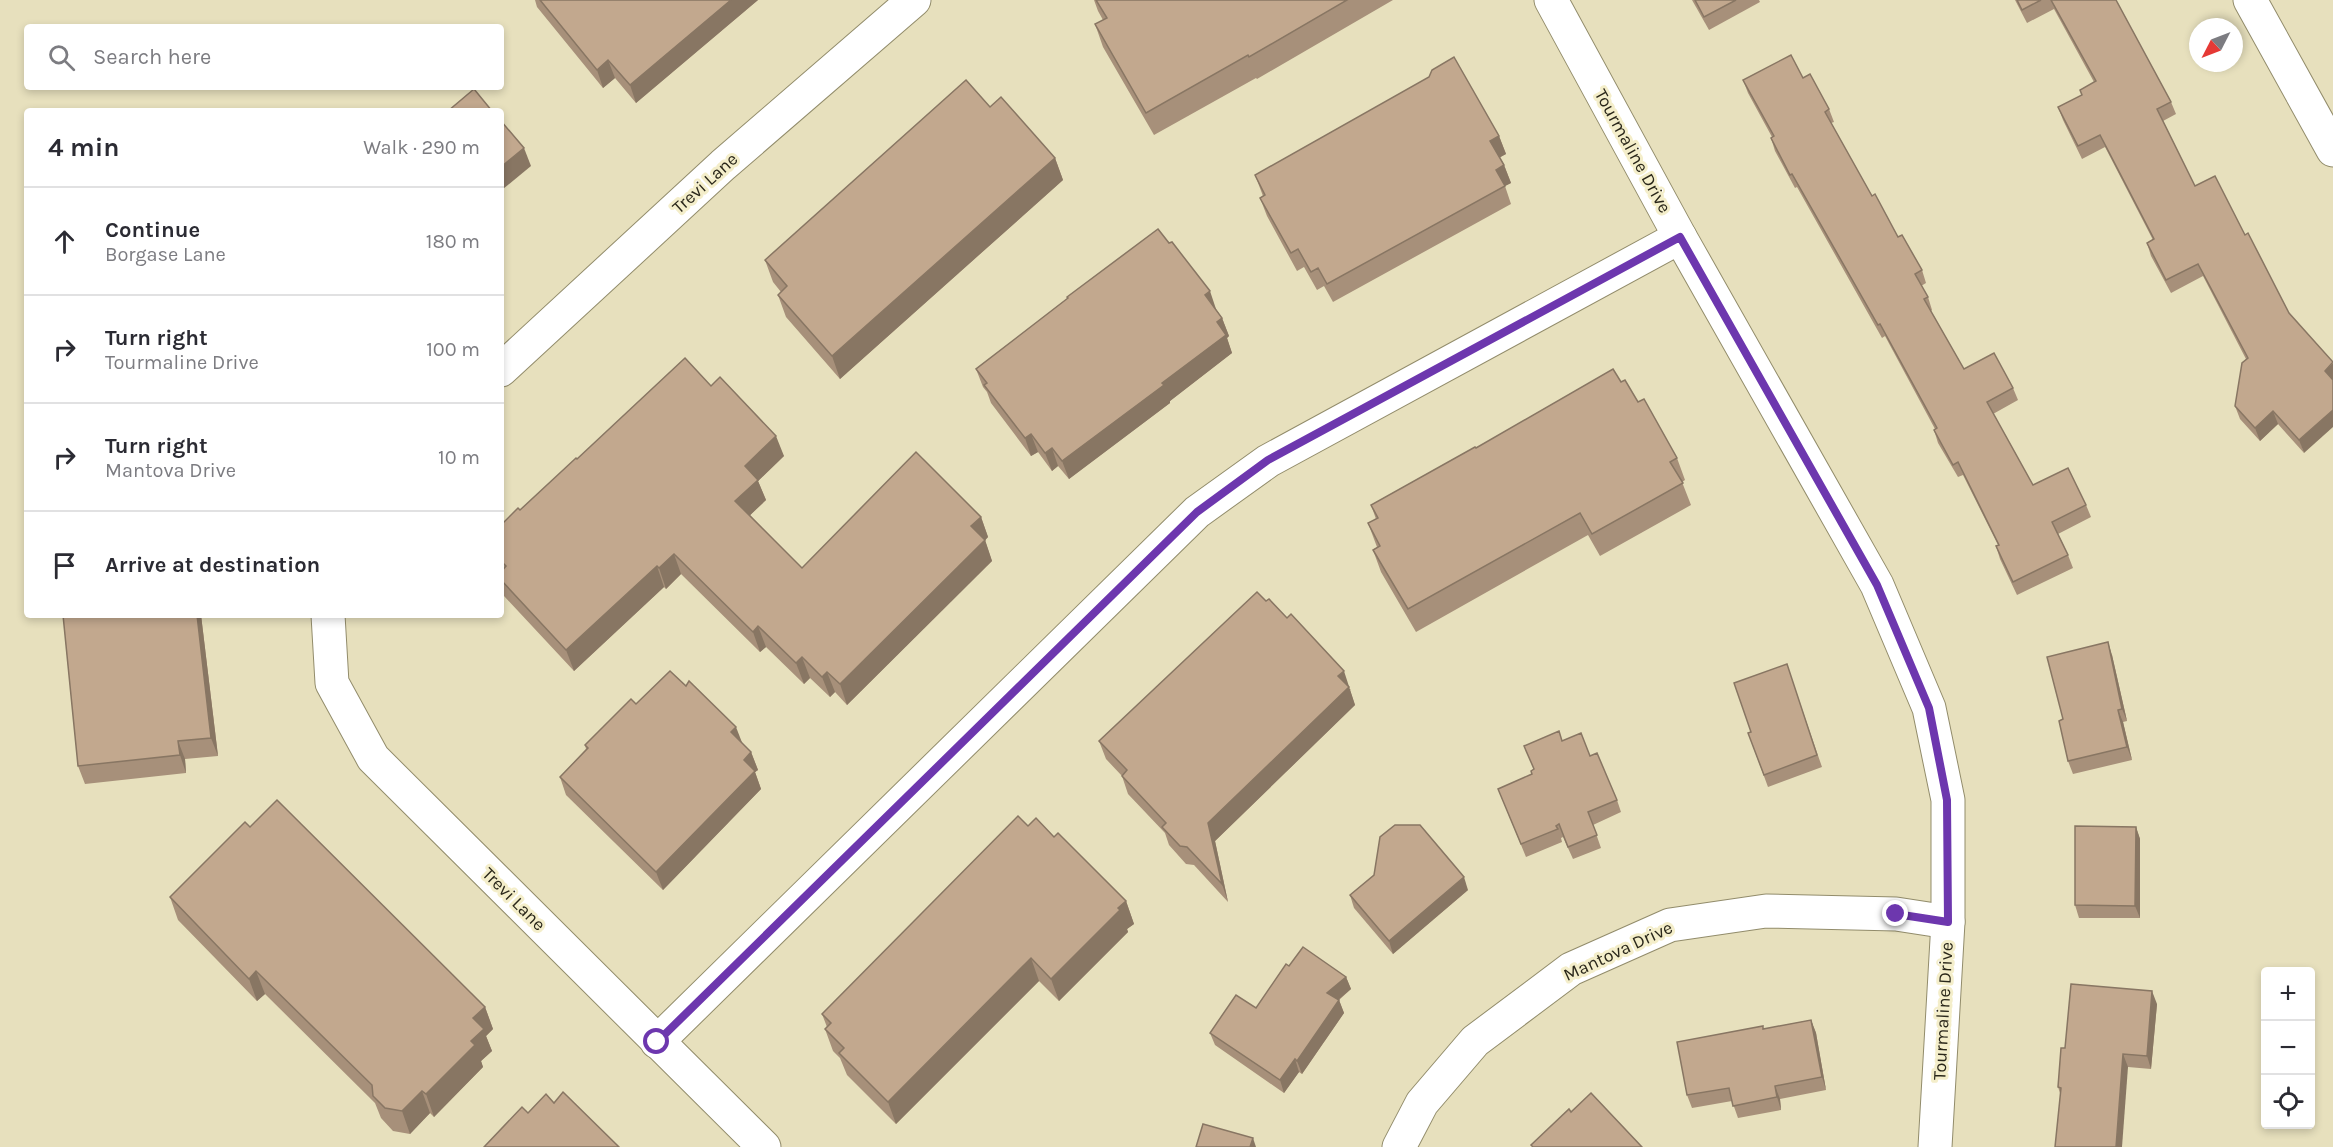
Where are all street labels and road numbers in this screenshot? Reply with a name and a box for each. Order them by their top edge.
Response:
street label: Tourmaline Drive [1590,85,1676,217]
street label: Trevi Lane [668,148,742,218]
street label: Trevi Lane [478,863,550,935]
street label: Mantova Drive [1560,916,1676,986]
street label: Tourmaline Drive [1928,941,1958,1081]

